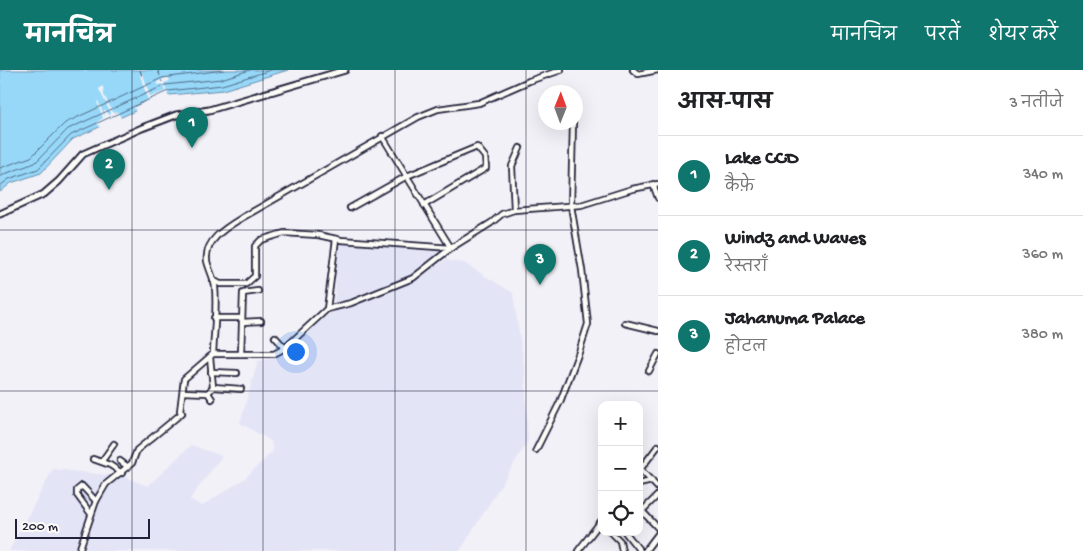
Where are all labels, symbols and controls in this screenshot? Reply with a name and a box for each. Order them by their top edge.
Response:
text: मानचित्र [25,23,114,52]
text: मानचित्र [831,26,897,47]
text: परतें [925,26,960,47]
text: शेयर करें [988,26,1058,47]
north arrow [538,85,583,130]
text: आस-पास [678,92,772,117]
text: 3 नतीजे [1009,95,1063,114]
pin: 1 [176,107,208,148]
text: Lake CCD [725,148,798,171]
pin: 2 [93,149,125,190]
text: 1 [691,166,697,185]
text: 340 m [1023,166,1063,185]
text: कैफ़े [725,179,754,198]
text: Windz and Waves [725,228,865,251]
pin: 3 [524,244,556,285]
text: 2 [690,246,698,265]
text: 360 m [1022,246,1063,265]
text: रेस्तराँ [725,259,768,278]
text: Jahanuma Palace [725,308,865,331]
text: 3 [690,326,698,345]
text: 380 m [1022,326,1063,345]
your location [283,339,309,365]
text: होटल [725,339,767,358]
map controls [598,401,643,536]
button: + [598,401,643,446]
button: − [598,446,643,491]
button: locate [598,491,643,536]
scale bar [15,516,150,539]
text: 200 m [22,519,58,536]

